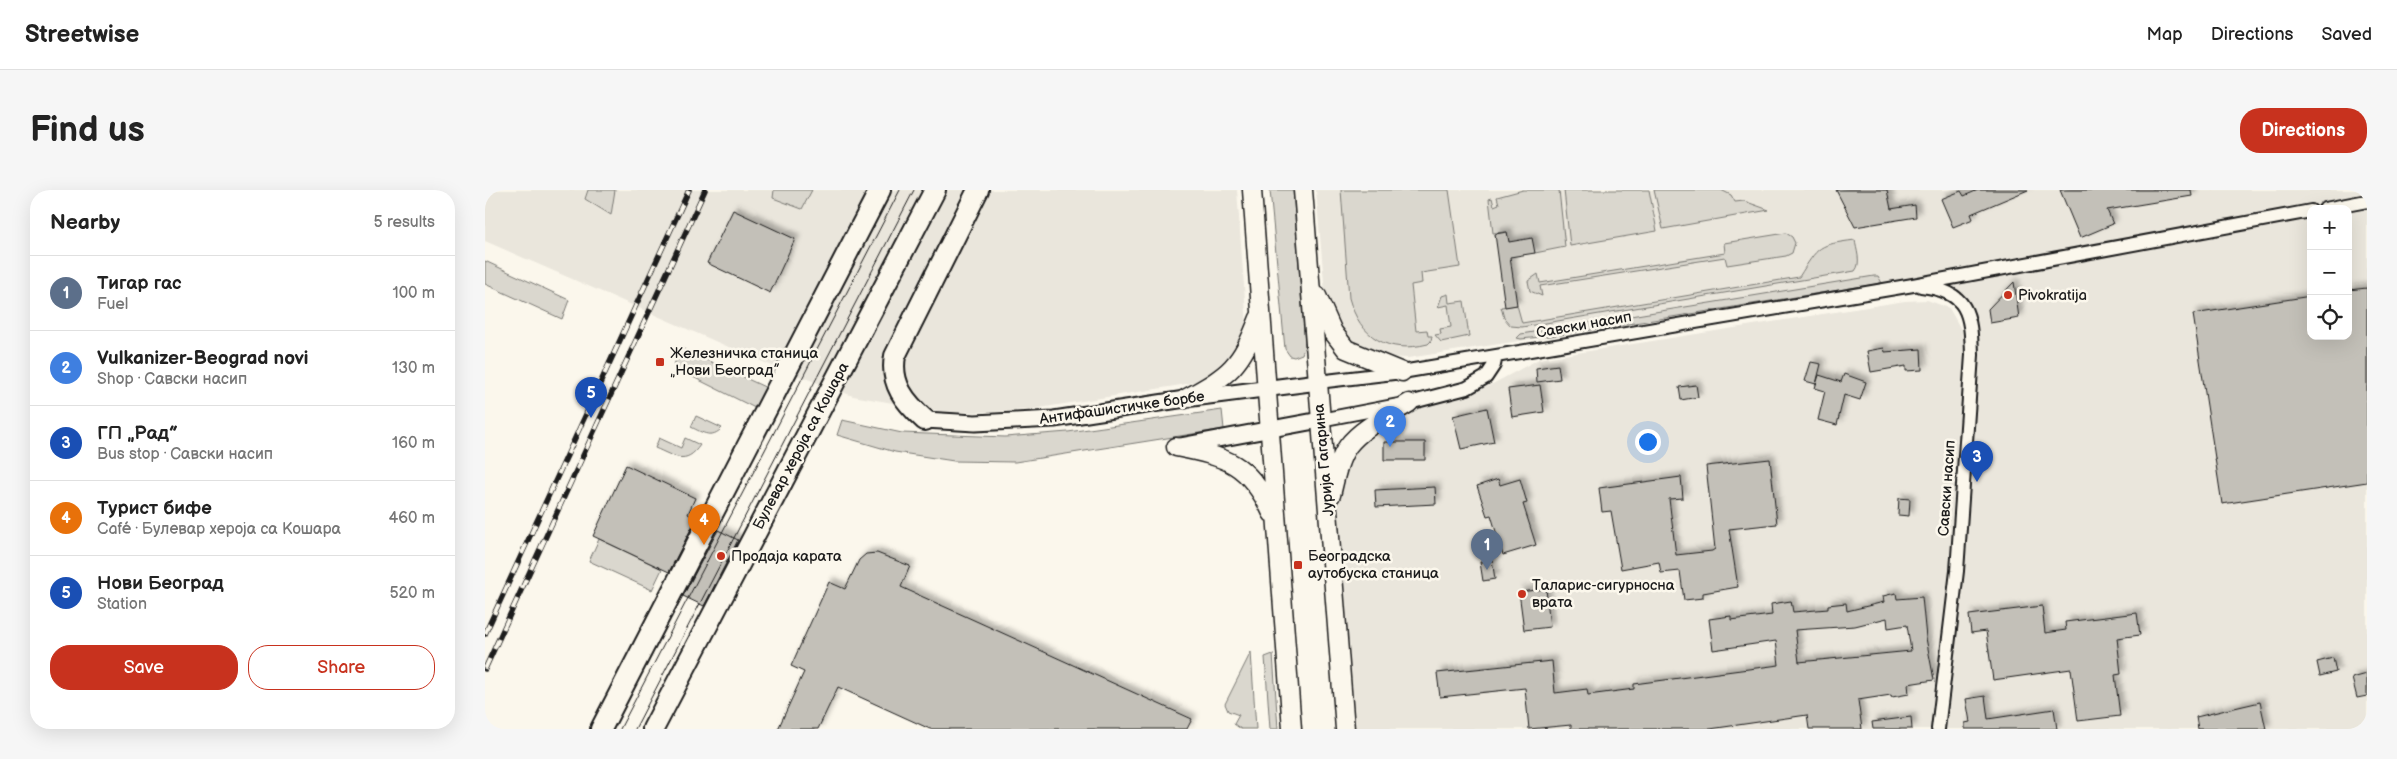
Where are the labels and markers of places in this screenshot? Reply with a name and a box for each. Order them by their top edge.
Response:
place label: Pivokratija [2018,286,2087,305]
marker: Pivokratija [2002,289,2014,301]
place label: Железничка станица „Нови Београд” [670,344,818,380]
marker: Железничка станица „Нови Београд” [654,356,666,368]
pin: 5 [575,377,607,418]
pin: 2 [1374,406,1406,447]
pin: 3 [1961,441,1993,482]
pin: 4 [688,504,720,545]
pin: 1 [1471,529,1503,570]
place label: Продаја карата [731,547,842,566]
place label: Београдска аутобуска станица [1308,547,1439,583]
marker: Продаја карата [715,550,727,562]
marker: Београдска аутобуска станица [1292,559,1304,571]
place label: Таларис-сигурносна врата [1532,576,1675,612]
marker: Таларис-сигурносна врата [1516,588,1528,600]

